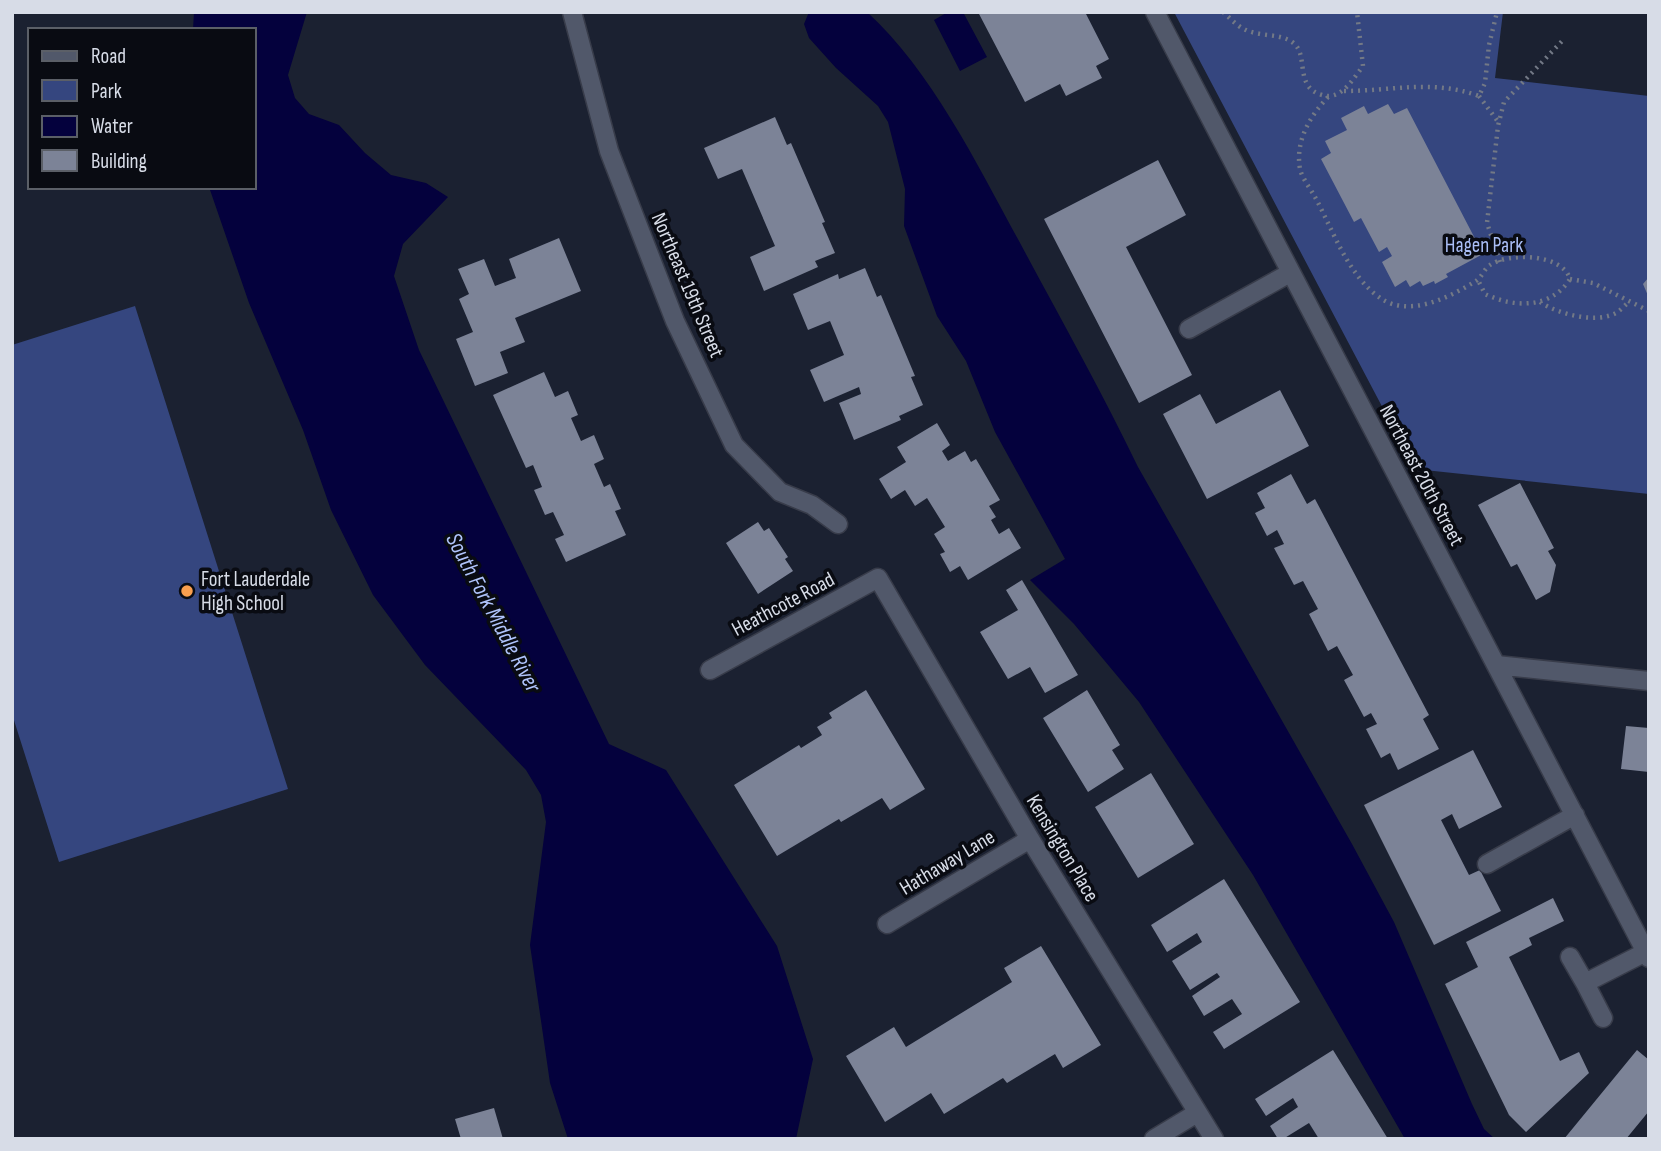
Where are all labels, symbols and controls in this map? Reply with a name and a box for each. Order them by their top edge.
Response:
legend [28,28,256,189]
text: Road [91,44,126,69]
text: Park [91,79,122,104]
text: Water [91,114,133,139]
text: Building [91,149,147,174]
street label: Northeast 19th Street [646,209,729,361]
park label: Hagen Park [1445,233,1523,258]
street label: Northeast 20th Street [1374,401,1469,550]
water label: South Fork Middle River [439,528,548,698]
place label: Fort Lauderdale High School [201,567,310,616]
street label: Heathcote Road [728,567,839,642]
marker: Fort Lauderdale High School [179,583,195,599]
street label: Kensington Place [1021,790,1104,906]
street label: Hathaway Lane [895,824,999,901]

